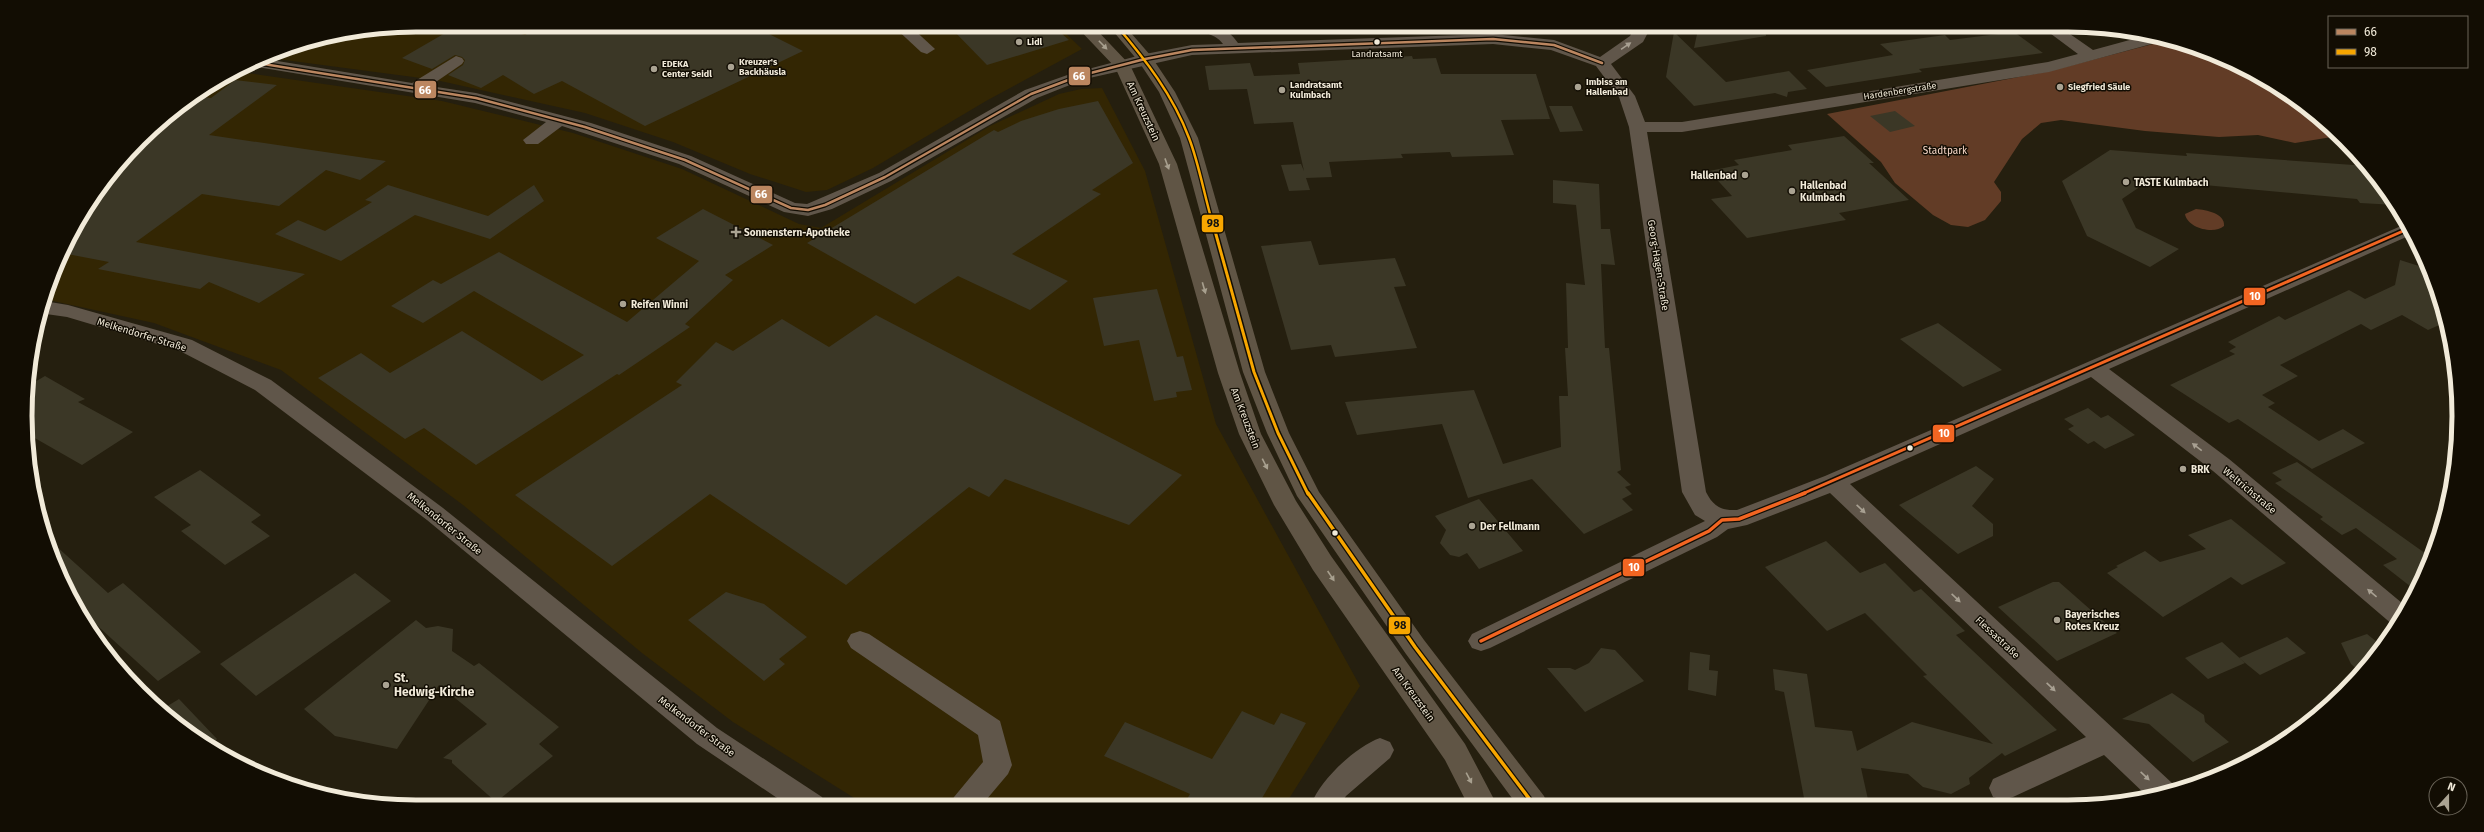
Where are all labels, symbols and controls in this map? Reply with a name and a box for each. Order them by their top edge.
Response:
legend [2328,16,2468,68]
text: 66 [2364,25,2377,39]
marker: Lidl [1014,37,1024,47]
place label: Lidl [1027,37,1043,47]
marker: Landratsamt [1372,37,1382,47]
one-way arrow [1098,40,1107,50]
one-way arrow [1621,42,1631,50]
text: 98 [2364,45,2377,59]
place label: Landratsamt [1351,49,1403,59]
place label: Kreuzer's Backhäusla [739,57,786,77]
place label: EDEKA Center Seidl [662,59,712,79]
marker: Kreuzer's Backhäusla [726,62,736,72]
marker: EDEKA Center Seidl [649,64,659,74]
line badge: 66 [1068,66,1091,86]
text: 66 [1073,70,1085,83]
place label: Imbiss am Hallenbad [1586,77,1628,97]
line badge: 66 [414,80,437,99]
street label: Am Kreuzstein [1124,80,1162,143]
place label: Landratsamt Kulmbach [1290,80,1343,100]
street label: Hardenbergstraße [1863,80,1937,102]
marker: Imbiss am Hallenbad [1573,82,1583,92]
marker: Siegfried Säule [2055,82,2065,92]
place label: Siegfried Säule [2068,82,2130,92]
text: 66 [419,84,431,97]
marker: Landratsamt Kulmbach [1277,85,1287,95]
park label: Stadtpark [1923,145,1968,157]
one-way arrow [1165,158,1171,170]
place label: Hallenbad [1690,170,1737,182]
marker: Hallenbad [1740,170,1750,180]
marker: TASTE Kulmbach [2121,177,2131,187]
place label: TASTE Kulmbach [2134,177,2209,189]
place label: Hallenbad Kulmbach [1800,180,1847,204]
line badge: 66 [750,185,773,204]
marker: Hallenbad Kulmbach [1787,186,1797,196]
text: 66 [755,188,767,201]
line badge: 98 [1201,214,1224,233]
text: 98 [1207,217,1220,230]
street label: Georg-Hagen-Straße [1645,219,1671,312]
marker: Sonnenstern-Apotheke [731,227,741,237]
place label: Sonnenstern-Apotheke [744,227,850,239]
one-way arrow [1201,283,1207,295]
line badge: 10 [2243,287,2266,306]
text: 10 [2249,290,2261,303]
marker: Reifen Winni [618,299,628,309]
place label: Reifen Winni [631,299,688,311]
street label: Melkendorfer Straße [96,316,188,354]
street label: Am Kreuzstein [1228,386,1262,450]
line badge: 10 [1932,424,1955,443]
text: 10 [1938,427,1950,440]
unlabelled marker [1905,443,1915,453]
one-way arrow [2191,443,2202,451]
one-way arrow [1262,458,1268,469]
marker: BRK [2178,464,2188,474]
place label: BRK [2191,464,2210,476]
street label: Weltrichstraße [2220,465,2279,517]
street label: Melkendorfer Straße [405,490,484,558]
one-way arrow [1856,504,1866,513]
marker: Der Fellmann [1467,521,1477,531]
place label: Der Fellmann [1480,521,1540,533]
unlabelled marker [1330,528,1340,538]
line badge: 10 [1622,558,1645,577]
text: 10 [1628,561,1640,574]
one-way arrow [1327,570,1335,581]
one-way arrow [2367,588,2378,597]
one-way arrow [1951,593,1961,602]
place label: Bayerisches Rotes Kreuz [2065,609,2120,633]
street label: Flessastraße [1973,614,2022,661]
marker: Bayerisches Rotes Kreuz [2052,615,2062,625]
line badge: 98 [1388,616,1411,635]
text: 98 [1394,619,1407,632]
street label: Am Kreuzstein [1389,665,1437,724]
place label: St. Hedwig-Kirche [394,671,475,699]
marker: St. Hedwig-Kirche [381,680,391,690]
one-way arrow [2046,682,2056,691]
street label: Melkendorfer Straße [656,694,737,760]
one-way arrow [2140,771,2150,781]
one-way arrow [1466,773,1473,784]
north arrow [2428,776,2468,816]
text: N [2446,780,2457,795]

